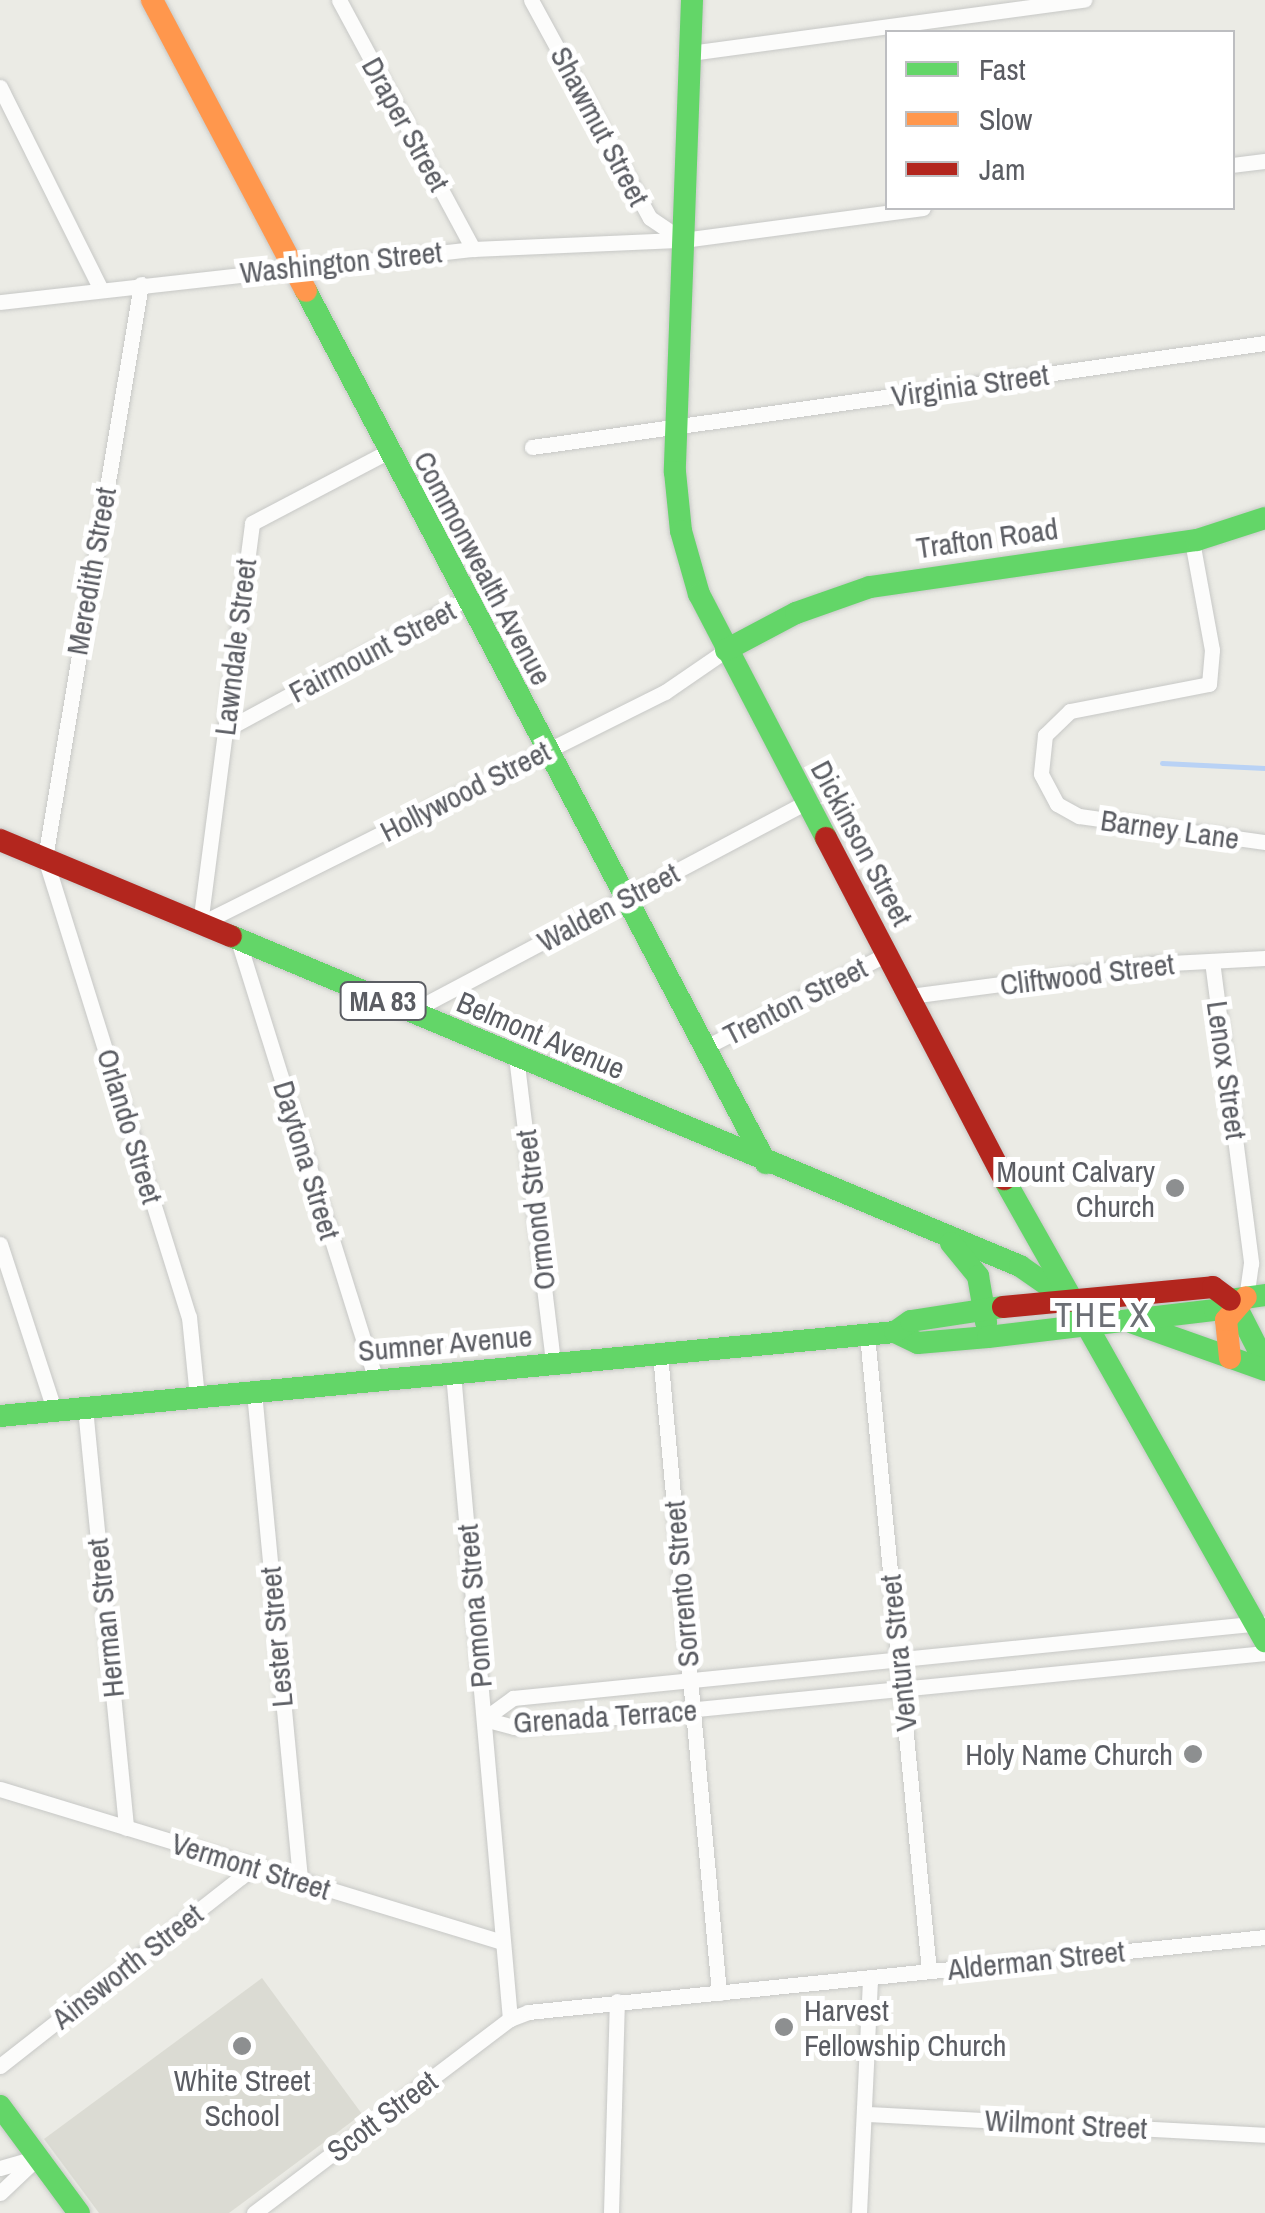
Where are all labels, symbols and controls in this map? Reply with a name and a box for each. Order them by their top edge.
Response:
legend [885,30,1235,210]
street label: Shawmut Street [543,40,657,212]
text: Fast [979,49,1026,89]
street label: Draper Street [354,51,458,197]
text: Slow [979,99,1032,139]
text: Jam [979,149,1025,189]
street label: Washington Street [238,233,444,291]
street label: Virginia Street [889,356,1051,414]
street label: Commonwealth Avenue [406,444,560,692]
street label: Meredith Street [59,484,123,658]
street label: Trafton Road [914,510,1060,566]
street label: Lawndale Street [206,557,264,737]
street label: Fairmount Street [283,592,461,710]
street label: Hollywood Street [374,733,556,849]
street label: Dickinson Street [803,754,921,932]
street label: Barney Lane [1098,801,1242,857]
street label: Walden Street [531,855,685,959]
street label: Cliftwood Street [998,945,1176,1003]
street label: Trenton Street [717,949,873,1053]
road number: MA 83 [338,978,428,1024]
street label: Belmont Avenue [451,983,631,1087]
street label: Lenox Street [1199,998,1255,1142]
street label: Orlando Street [89,1044,171,1208]
street label: Daytona Street [266,1076,348,1244]
street label: Ormond Street [507,1128,563,1292]
place label: Mount Calvary Church [996,1153,1155,1224]
marker: Mount Calvary Church [1164,1177,1186,1199]
district label: THE X [1054,1294,1152,1336]
street label: Sumner Avenue [356,1317,534,1369]
street label: Sorrento Street [656,1499,706,1669]
street label: Pomona Street [449,1523,499,1689]
street label: Herman Street [79,1537,131,1699]
street label: Lester Street [252,1565,300,1709]
street label: Ventura Street [872,1573,924,1733]
street label: Grenada Terrace [512,1692,698,1740]
place label: Holy Name Church [965,1736,1173,1772]
marker: Holy Name Church [1182,1743,1204,1765]
street label: Vermont Street [167,1825,335,1907]
street label: Ainsworth Street [44,1896,210,2036]
street label: Alderman Street [946,1933,1126,1987]
place label: Harvest Fellowship Church [804,1992,1006,2062]
marker: Harvest Fellowship Church [773,2016,795,2038]
marker: White Street School [231,2035,253,2057]
place label: White Street School [174,2062,310,2132]
street label: Scott Street [320,2063,444,2169]
street label: Wilmont Street [984,2102,1148,2146]

